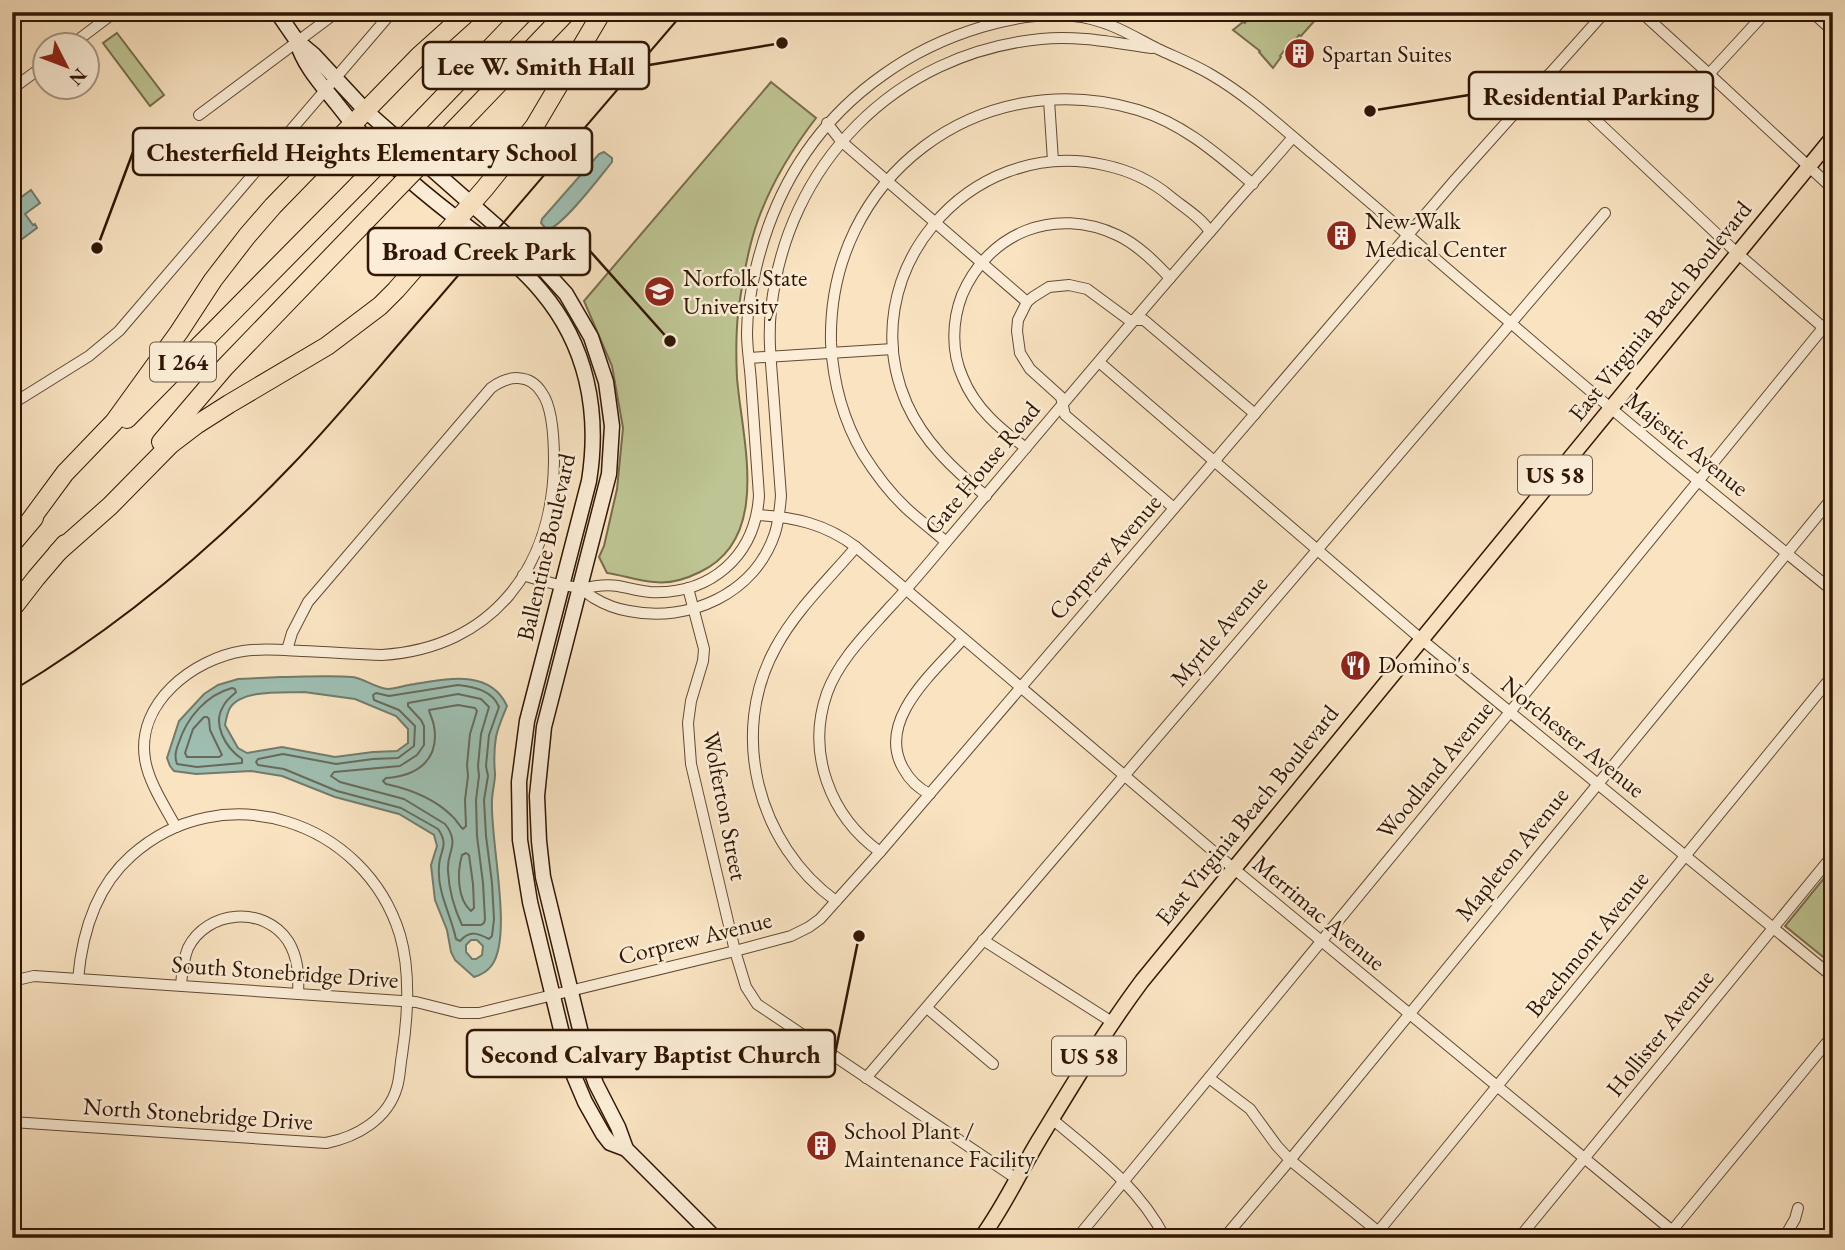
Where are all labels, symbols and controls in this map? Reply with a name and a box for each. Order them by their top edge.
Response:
north arrow [32,32,102,102]
building icon: Spartan Suites [1282,37,1316,71]
place label: Spartan Suites [1322,38,1452,69]
callout: Lee W. Smith Hall [423,42,649,89]
text: Lee W. Smith Hall [437,49,635,83]
text: N [63,63,93,92]
callout: Residential Parking [1469,72,1713,119]
text: Residential Parking [1483,79,1700,113]
callout: Chesterfield Heights Elementary School [133,128,592,175]
text: Chesterfield Heights Elementary School [147,135,577,169]
street label: East Virginia Beach Boulevard [1561,193,1759,427]
place label: New-Walk Medical Center [1365,205,1507,264]
building icon: New-Walk Medical Center [1325,218,1359,252]
callout: Broad Creek Park [368,228,590,275]
text: Broad Creek Park [382,234,577,268]
place label: Norfolk State University [683,262,807,321]
school or university icon: Norfolk State University [643,275,677,309]
road number: I 264 [150,342,216,382]
street label: Majestic Avenue [1619,384,1755,503]
street label: Gate House Road [917,394,1047,541]
street label: Ballentine Boulevard [509,449,582,643]
road number: US 58 [1518,456,1592,495]
street label: Corprew Avenue [1041,487,1168,626]
street label: Myrtle Avenue [1163,569,1274,693]
restaurant icon: Domino's [1338,648,1372,682]
place label: Domino's [1378,649,1470,680]
street label: Norchester Avenue [1495,669,1652,804]
street label: Woodland Avenue [1369,694,1500,845]
street label: East Virginia Beach Boulevard [1148,697,1346,931]
street label: Wolferton Street [696,729,755,883]
street label: Mapleton Avenue [1448,780,1575,927]
street label: Merrimac Avenue [1246,848,1392,977]
street label: Beachmont Avenue [1518,864,1655,1023]
street label: Corprew Avenue [615,903,775,972]
street label: South Stonebridge Drive [171,948,399,995]
street label: Hollister Avenue [1599,963,1720,1103]
callout: Second Calvary Baptist Church [467,1030,835,1077]
road number: US 58 [1052,1036,1126,1076]
text: Second Calvary Baptist Church [481,1037,821,1071]
street label: North Stonebridge Drive [82,1090,314,1137]
place label: School Plant / Maintenance Facility [844,1115,1036,1174]
building icon: School Plant / Maintenance Facility [804,1128,838,1162]

